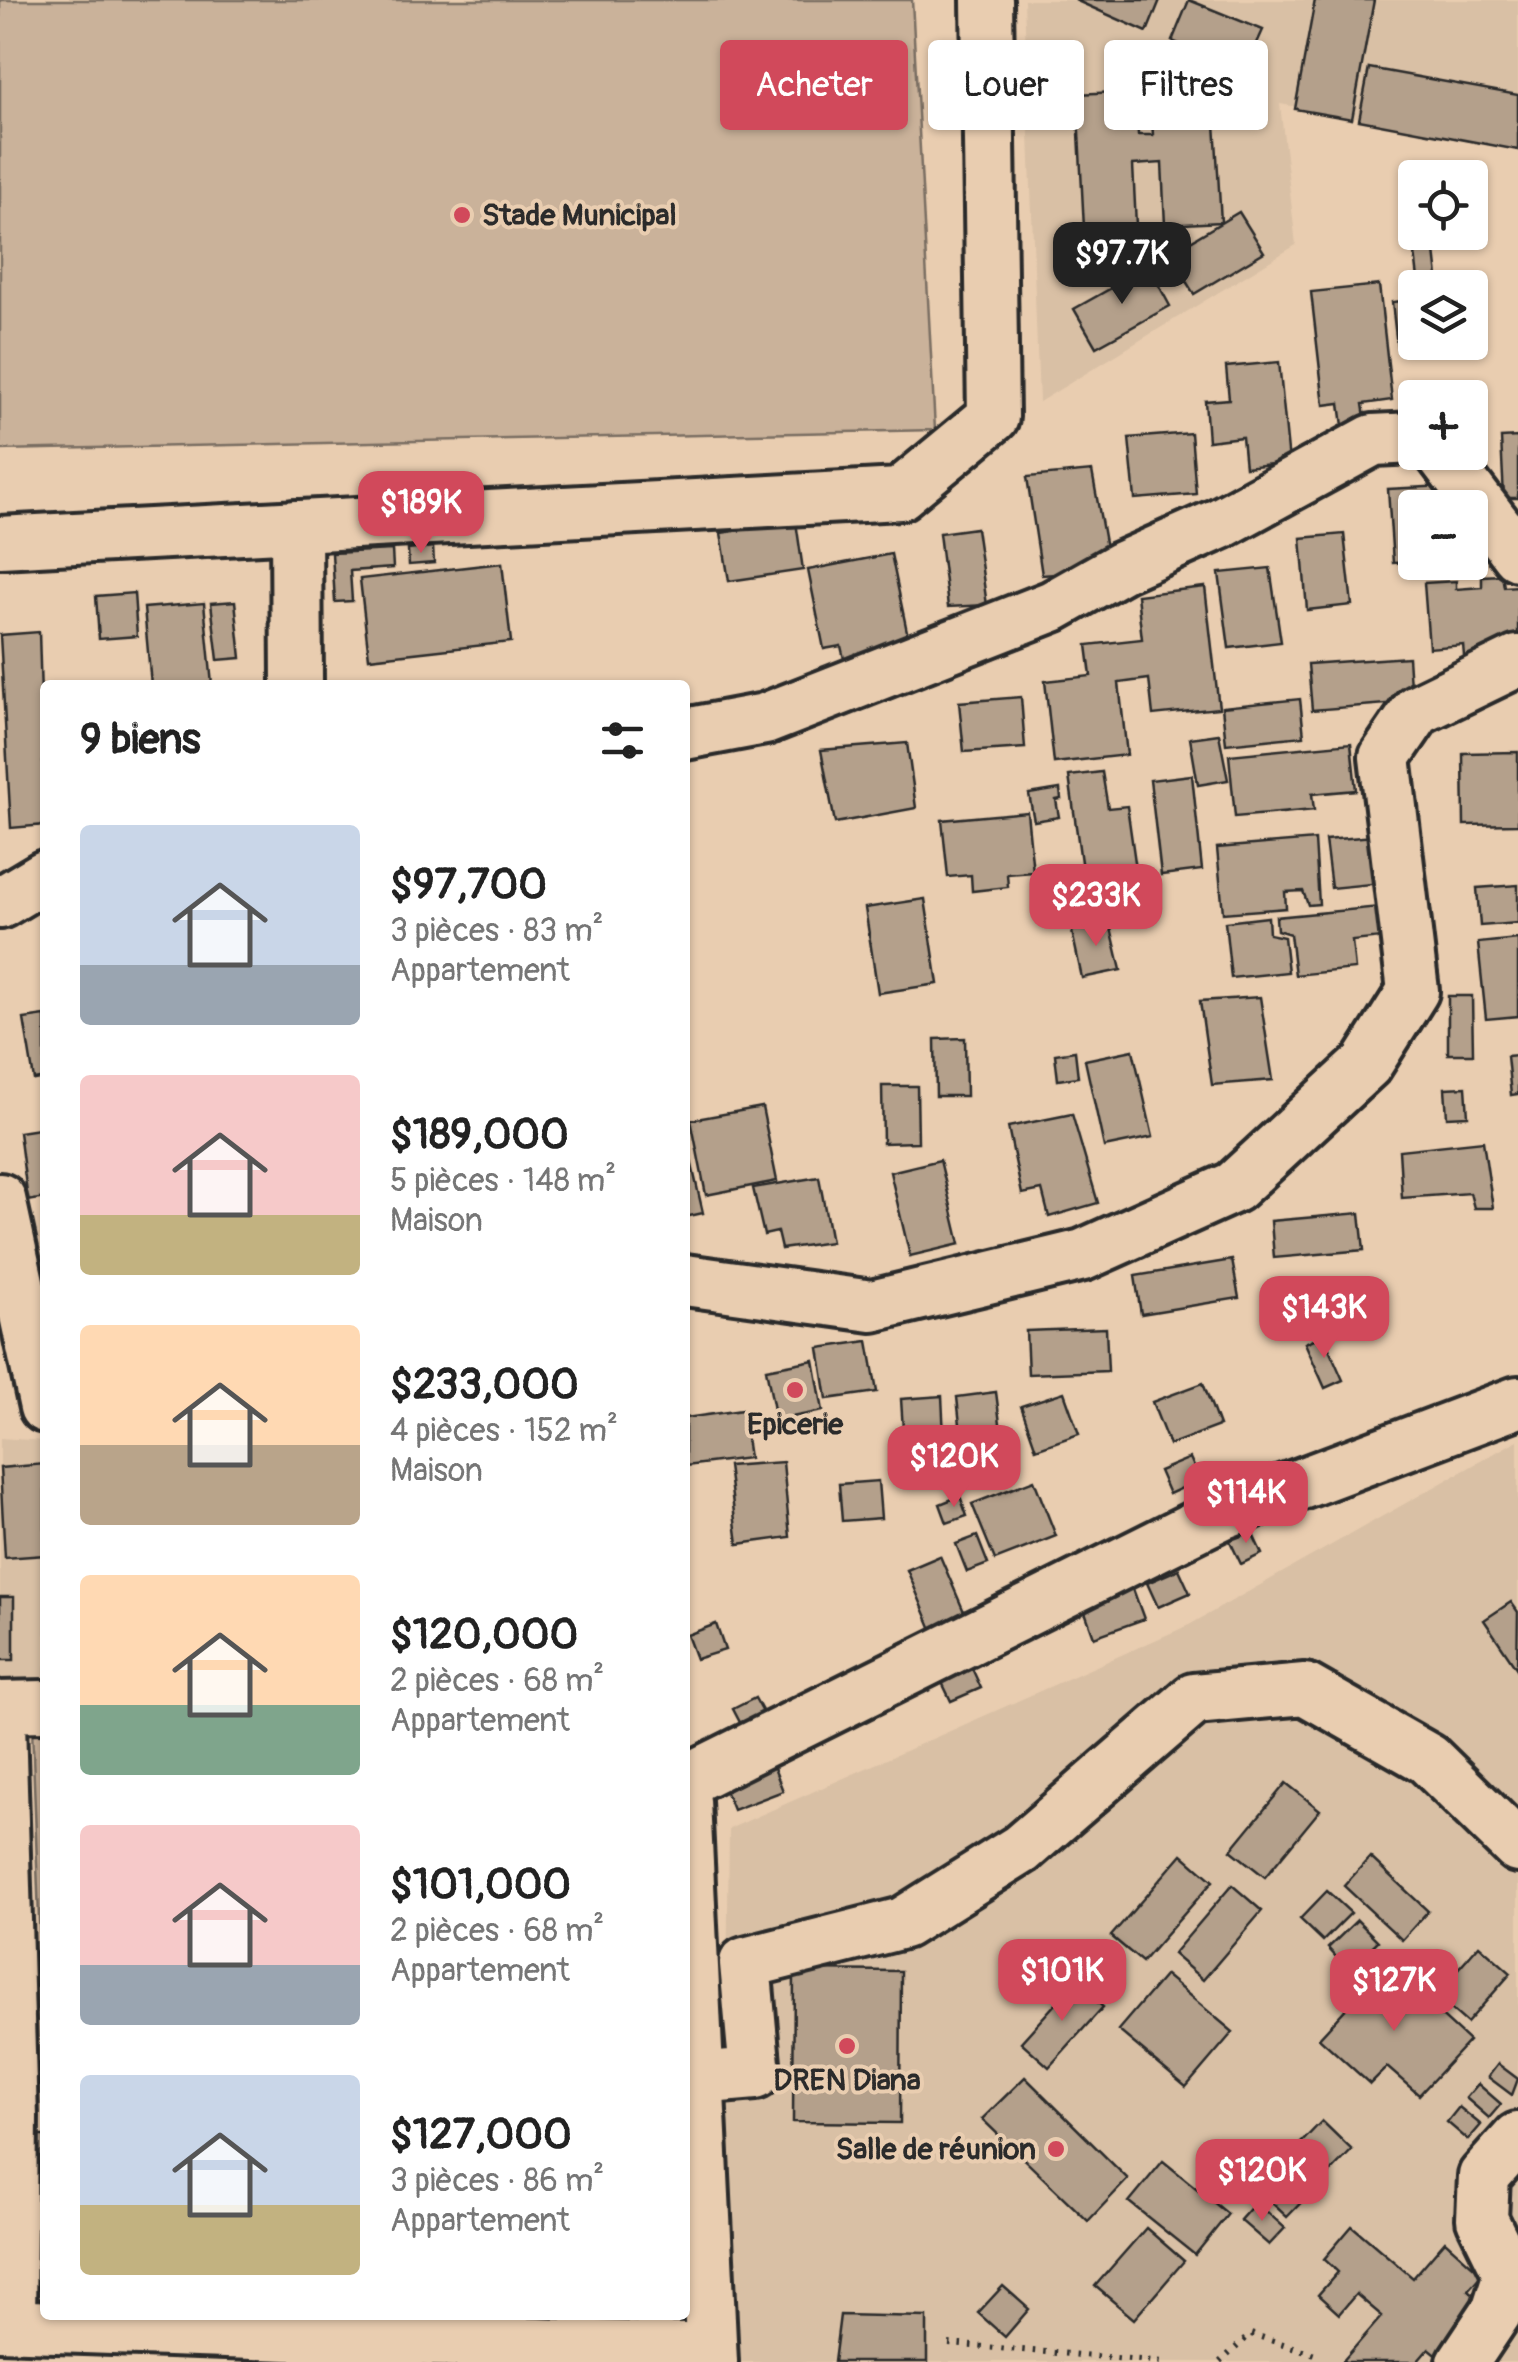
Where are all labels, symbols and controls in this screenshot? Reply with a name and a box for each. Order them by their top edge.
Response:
chip: Acheter [720,40,908,130]
chip: Louer [928,40,1084,130]
chip: Filtres [1104,40,1268,130]
map controls [1398,160,1488,580]
button: locate [1398,160,1488,250]
place label: Stade Municipal [482,197,677,234]
marker: Stade Municipal [451,204,473,226]
pin: $97.7K [1041,222,1203,307]
text: $97.7K [1075,234,1169,274]
button: layers [1398,270,1488,360]
button: + [1398,380,1488,470]
pin: $189K [351,471,491,556]
text: $189K [380,483,462,523]
button: − [1398,490,1488,580]
icon: filters [595,713,650,768]
text: 9 biens [80,714,200,766]
text: $97,700 [390,859,547,911]
pin: $233K [1026,864,1166,949]
icon: home [160,865,280,985]
text: $233K [1051,876,1141,916]
text: 3 pièces · 83 m² [390,911,604,951]
text: Appartement [390,951,570,991]
text: $189,000 [390,1109,569,1161]
icon: home [160,1115,280,1235]
text: 5 pièces · 148 m² [390,1161,616,1201]
text: Maison [390,1201,483,1241]
pin: $143K [1254,1276,1394,1361]
text: $143K [1281,1288,1367,1328]
text: $233,000 [390,1359,579,1411]
icon: home [160,1365,280,1485]
marker: Epicerie [784,1379,806,1401]
place label: Epicerie [747,1406,844,1443]
text: 4 pièces · 152 m² [390,1411,618,1451]
pin: $120K [884,1425,1024,1510]
text: $120K [910,1437,998,1477]
text: Maison [390,1451,483,1491]
pin: $114K [1176,1461,1316,1546]
text: $114K [1206,1473,1286,1513]
text: $120,000 [390,1609,578,1661]
icon: home [160,1615,280,1735]
text: 2 pièces · 68 m² [390,1661,604,1701]
text: Appartement [390,1701,570,1741]
text: $101,000 [390,1859,571,1911]
icon: home [160,1865,280,1985]
text: 2 pièces · 68 m² [390,1911,604,1951]
pin: $101K [992,1939,1132,2024]
pin: $127K [1324,1949,1464,2034]
text: Appartement [390,1951,570,1991]
text: $101K [1020,1951,1104,1991]
text: $127K [1352,1961,1436,2001]
marker: DREN Diana [836,2035,858,2057]
place label: DREN Diana [773,2062,921,2099]
text: $127,000 [390,2109,572,2161]
icon: home [160,2115,280,2235]
place label: Salle de réunion [836,2131,1036,2168]
marker: Salle de réunion [1045,2138,1067,2160]
pin: $120K [1192,2139,1332,2224]
text: $120K [1218,2151,1306,2191]
text: 3 pièces · 86 m² [390,2161,604,2201]
text: Appartement [390,2201,570,2241]

